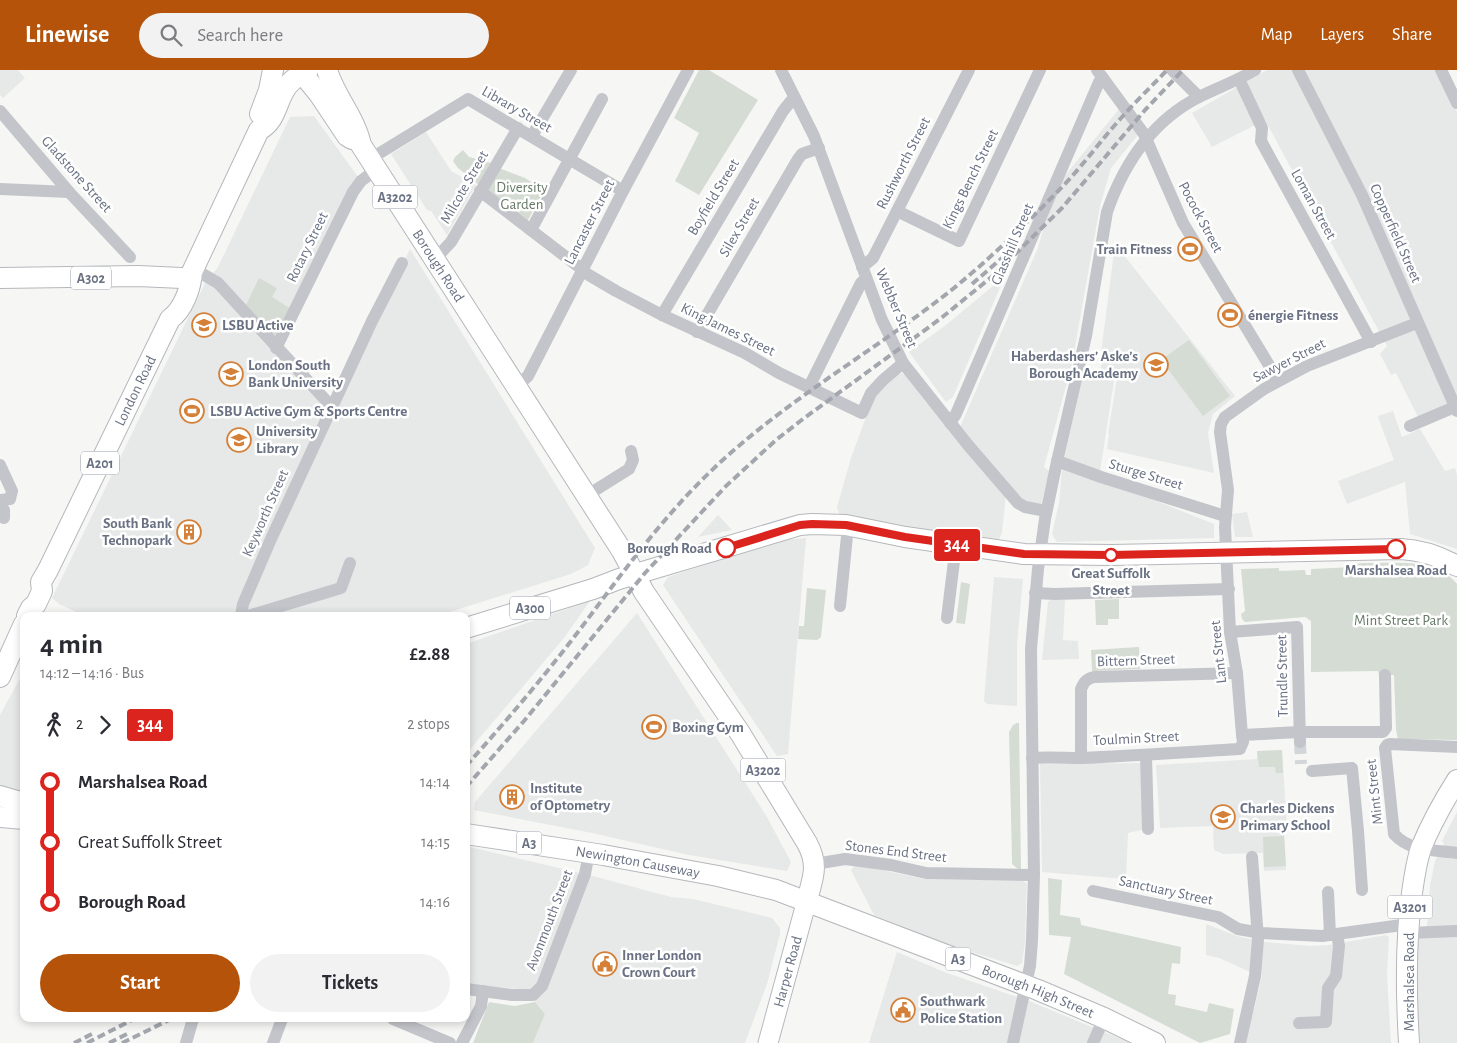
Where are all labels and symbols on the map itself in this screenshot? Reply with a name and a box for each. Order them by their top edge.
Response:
street label: Library Street [479,83,555,136]
street label: Rushworth Street [874,115,933,212]
street label: Kings Bench Street [940,127,1001,231]
street label: Gladstone Street [39,133,115,216]
street label: Milcote Street [438,148,491,226]
street label: Boyfield Street [685,156,742,238]
street label: Loman Street [1288,167,1339,242]
street label: Lancaster Street [562,177,617,267]
street label: Pocock Street [1176,179,1226,255]
park label: Diversity Garden [496,180,548,212]
street label: Copperfield Street [1367,182,1424,285]
road number: A3202 [372,185,418,208]
street label: Silex Street [717,195,762,259]
street label: Glasshill Street [989,201,1036,287]
street label: Rotary Street [284,210,331,285]
street label: Borough Road [410,227,467,305]
sports icon: Train Fitness [1177,236,1203,262]
place label: Train Fitness [1097,242,1172,257]
street label: Webber Street [873,266,920,350]
road number: A302 [71,267,111,290]
street label: King James Street [678,300,777,359]
sports icon: énergie Fitness [1217,302,1243,328]
place label: énergie Fitness [1248,308,1339,323]
school or university icon: LSBU Active [191,312,217,338]
place label: LSBU Active [222,318,294,333]
street label: Sawyer Street [1250,336,1328,385]
place label: Haberdashers’ Aske’s Borough Academy [1011,349,1138,381]
school or university icon: Haberdashers’ Aske’s Borough Academy [1143,352,1169,378]
street label: London Road [112,353,159,428]
place label: London South Bank University [248,358,343,390]
school or university icon: London South Bank University [218,361,244,387]
sports icon: LSBU Active Gym & Sports Centre [179,398,205,424]
place label: LSBU Active Gym & Sports Centre [210,404,407,419]
place label: University Library [256,424,318,456]
school or university icon: University Library [226,427,252,453]
road number: A201 [81,452,119,474]
street label: Sturge Street [1107,456,1185,493]
street label: Keyworth Street [240,467,291,559]
place label: South Bank Technopark [102,516,173,548]
building icon: South Bank Technopark [176,519,202,545]
line badge: 344 [928,529,986,561]
marker: Borough Road [716,538,736,558]
marker: Marshalsea Road [1386,539,1406,559]
place label: Borough Road [627,541,712,556]
marker: Great Suffolk Street [1104,548,1118,562]
place label: Marshalsea Road [1345,563,1447,578]
place label: Great Suffolk Street [1071,566,1151,598]
road number: A300 [510,596,550,620]
park label: Mint Street Park [1354,613,1448,628]
street label: Lant Street [1208,619,1229,684]
street label: Trundle Street [1274,634,1291,717]
street label: Bittern Street [1097,652,1176,669]
sports icon: Boxing Gym [641,714,667,740]
place label: Boxing Gym [672,720,744,735]
street label: Toulmin Street [1093,729,1180,748]
road number: A3202 [740,758,786,782]
street label: Mint Street [1364,758,1385,825]
place label: Institute of Optometry [530,781,611,813]
building icon: Institute of Optometry [499,784,525,810]
place label: Charles Dickens Primary School [1240,801,1335,833]
school or university icon: Charles Dickens Primary School [1210,804,1236,830]
road number: A3 [516,831,542,854]
street label: Stones End Street [844,838,948,865]
street label: Newington Causeway [575,844,701,881]
street label: Avonmouth Street [523,867,576,973]
street label: Sanctuary Street [1118,873,1214,908]
road number: A3201 [1388,896,1432,919]
street label: Marshalsea Road [1402,932,1417,1032]
street label: Harper Road [771,934,805,1009]
place label: Inner London Crown Court [622,948,702,980]
road number: A3 [946,948,970,971]
public building icon: Inner London Crown Court [592,951,618,977]
street label: Borough High Street [980,962,1096,1021]
place label: Southwark Police Station [920,994,1002,1026]
public building icon: Southwark Police Station [890,997,916,1023]

